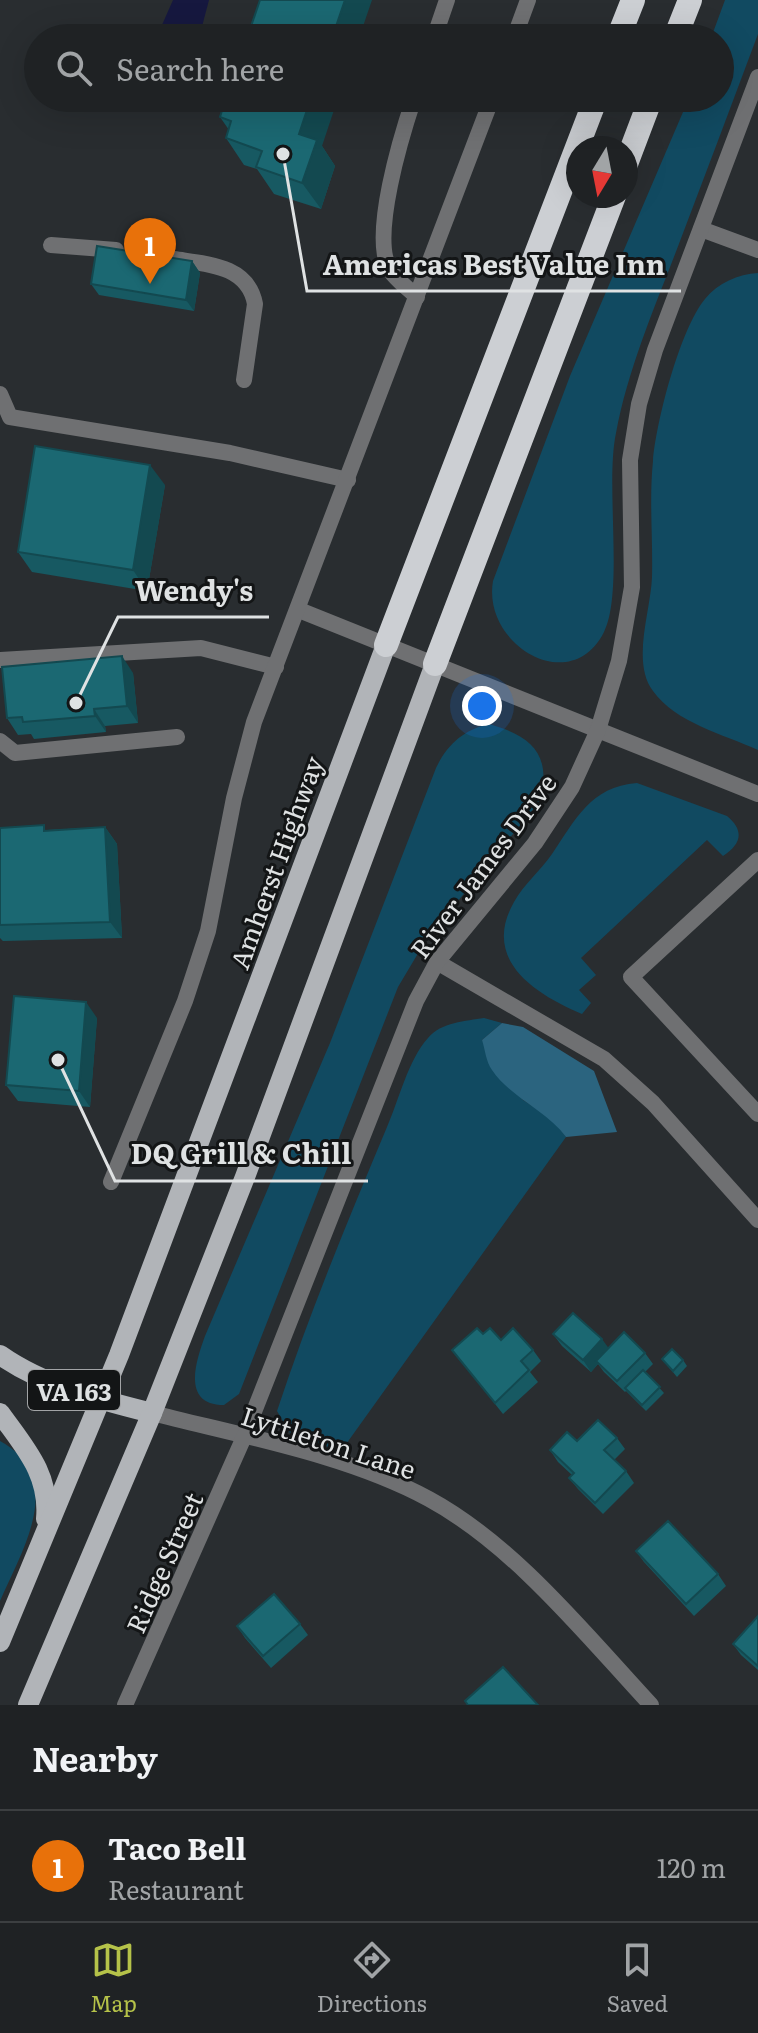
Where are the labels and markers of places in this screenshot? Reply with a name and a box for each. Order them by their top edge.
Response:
pin: 1 [124,218,176,284]
callout: Americas Best Value Inn [307,239,681,291]
callout: Wendy's [118,565,269,617]
callout: DQ Grill & Chill [115,1129,368,1181]

